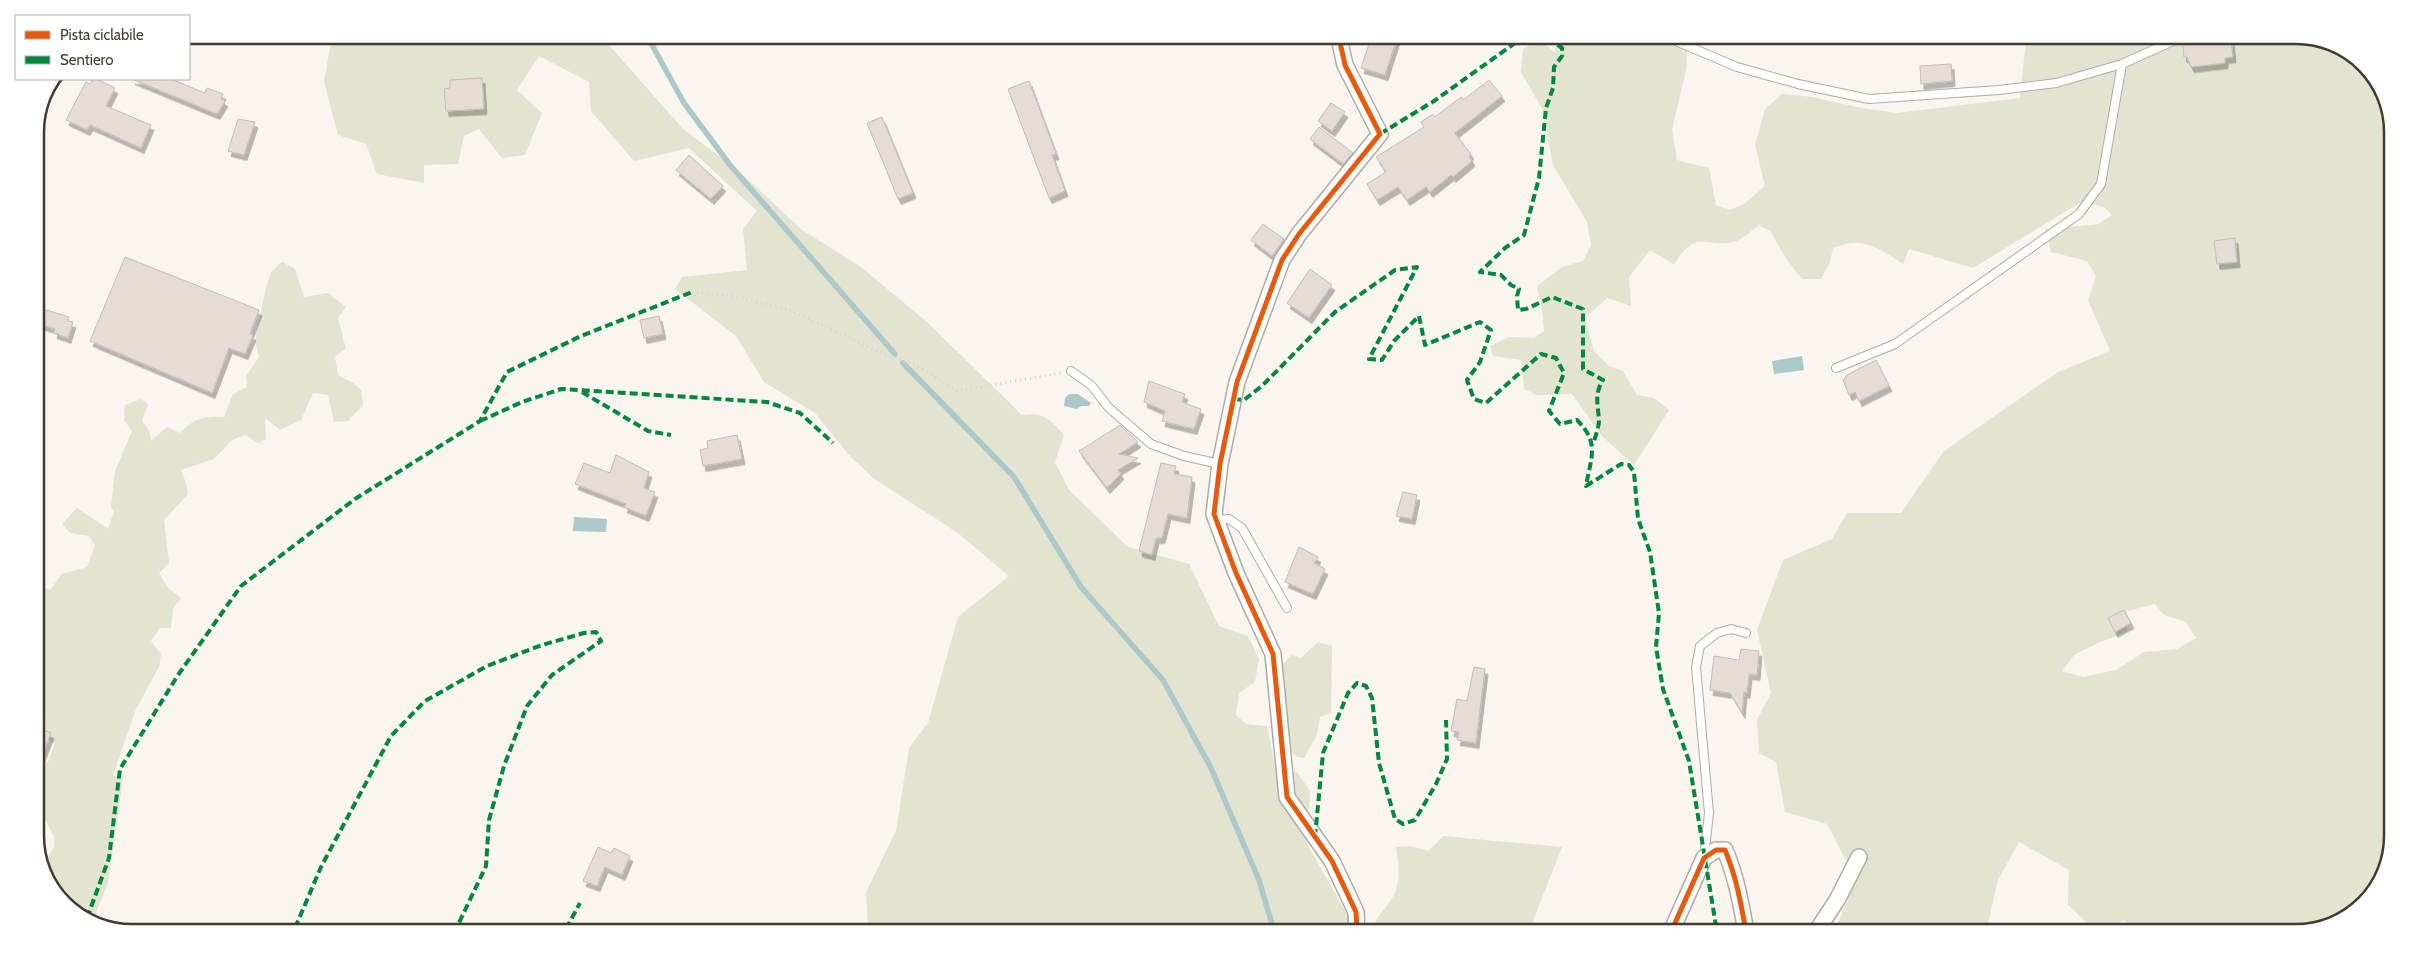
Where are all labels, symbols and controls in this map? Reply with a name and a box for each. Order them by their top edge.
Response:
legend [15,15,190,80]
text: Pista ciclabile [60,26,144,44]
text: Sentiero [60,51,113,69]

